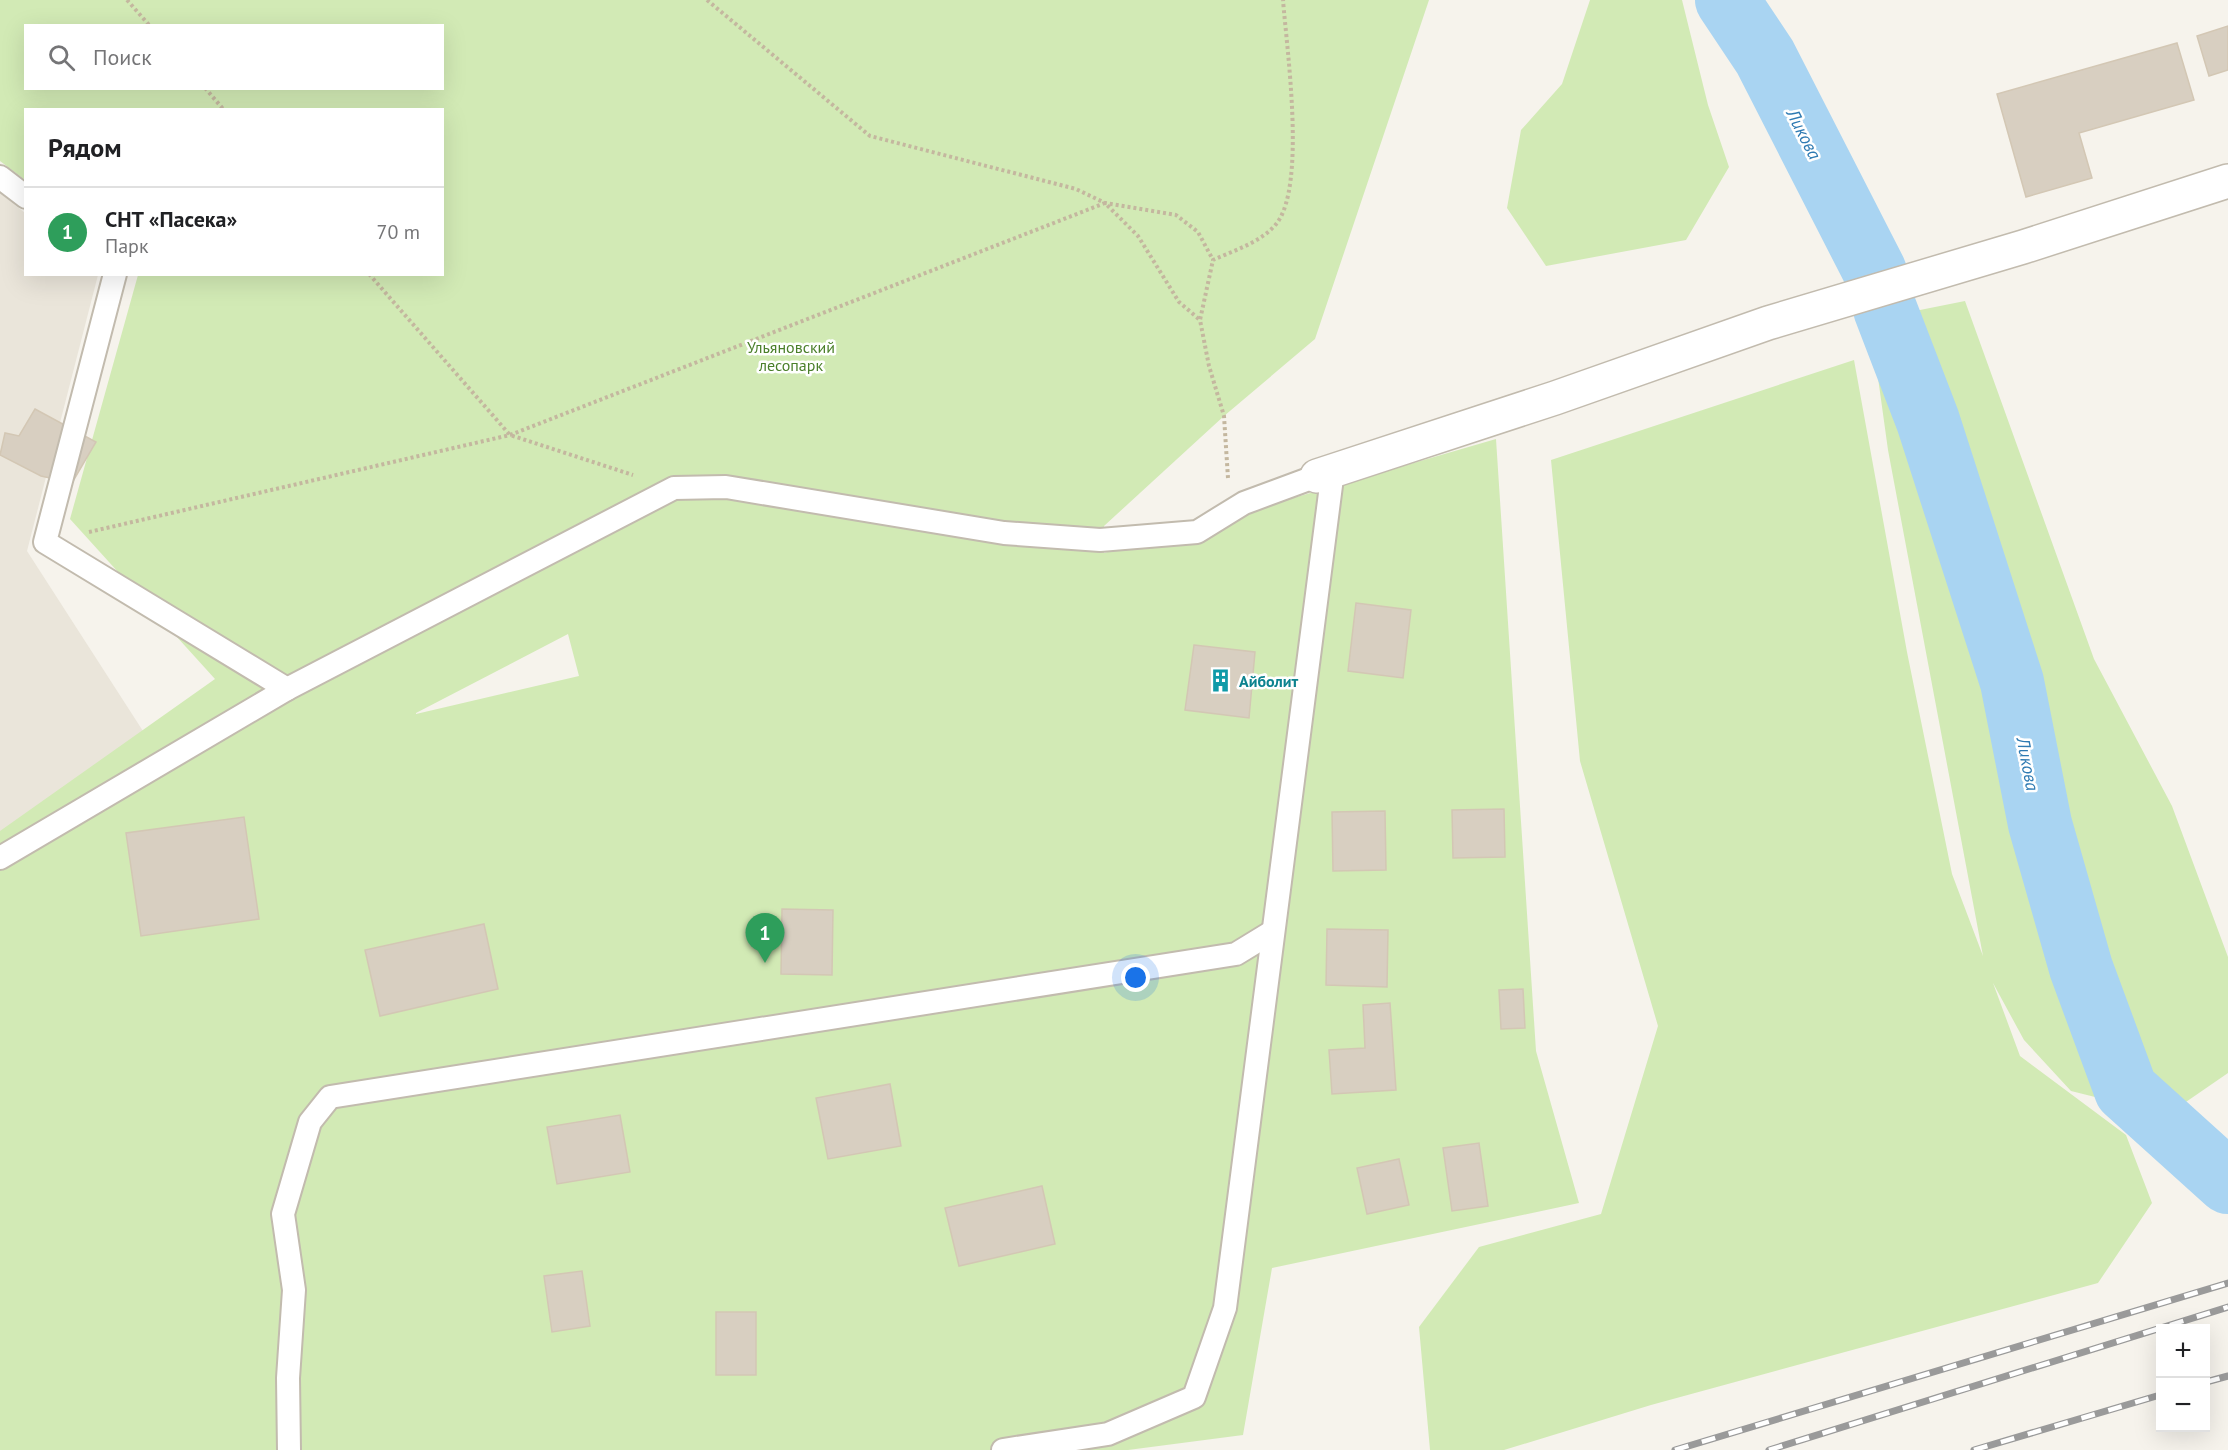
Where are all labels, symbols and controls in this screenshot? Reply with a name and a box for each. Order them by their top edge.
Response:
search box [24,24,444,90]
icon: search [45,41,78,74]
text: Поиск [93,43,152,71]
water label: Ликова [1781,104,1827,163]
text: Рядом [48,131,122,164]
text: СНТ «Пасека» [105,205,237,233]
text: 1 [62,219,73,245]
text: 70 m [377,219,420,245]
text: Парк [105,233,148,259]
park label: Ульяновский лесопарк [747,337,835,375]
building icon: Айболит [1208,668,1234,694]
place label: Айболит [1239,671,1299,691]
water label: Ликова [2011,734,2044,793]
pin: 1 [746,914,784,963]
your location [1121,963,1150,992]
map controls [2156,1324,2210,1432]
button: + [2156,1324,2210,1378]
button: − [2156,1378,2210,1432]

